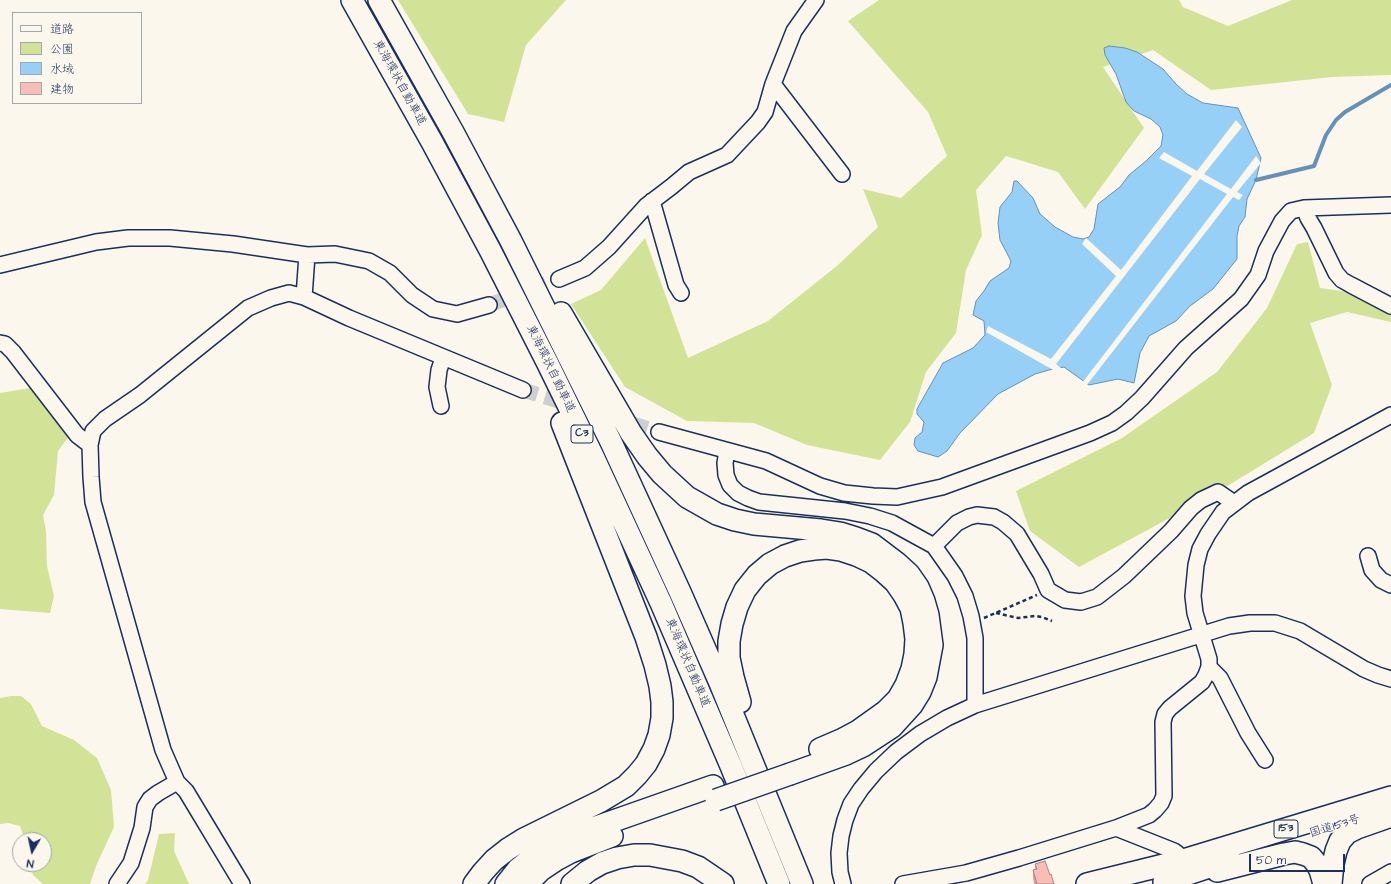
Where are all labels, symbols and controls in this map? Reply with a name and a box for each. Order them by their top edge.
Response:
legend [12,12,142,104]
text: 道路 [50,21,74,38]
street label: 東海環状自動車道 [369,38,429,128]
text: 公園 [50,41,74,58]
text: 水域 [50,61,74,78]
text: 建物 [50,81,74,98]
street label: 東海環状自動車道 [522,323,578,415]
road number: C3 [571,425,593,443]
street label: 東海環状自動車道 [662,616,712,710]
street label: 国道153号 [1308,812,1362,842]
road number: 153 [1274,820,1298,838]
north arrow [12,832,52,872]
scale bar [1251,846,1347,872]
text: 50 m [1256,852,1286,869]
text: N [26,855,35,871]

